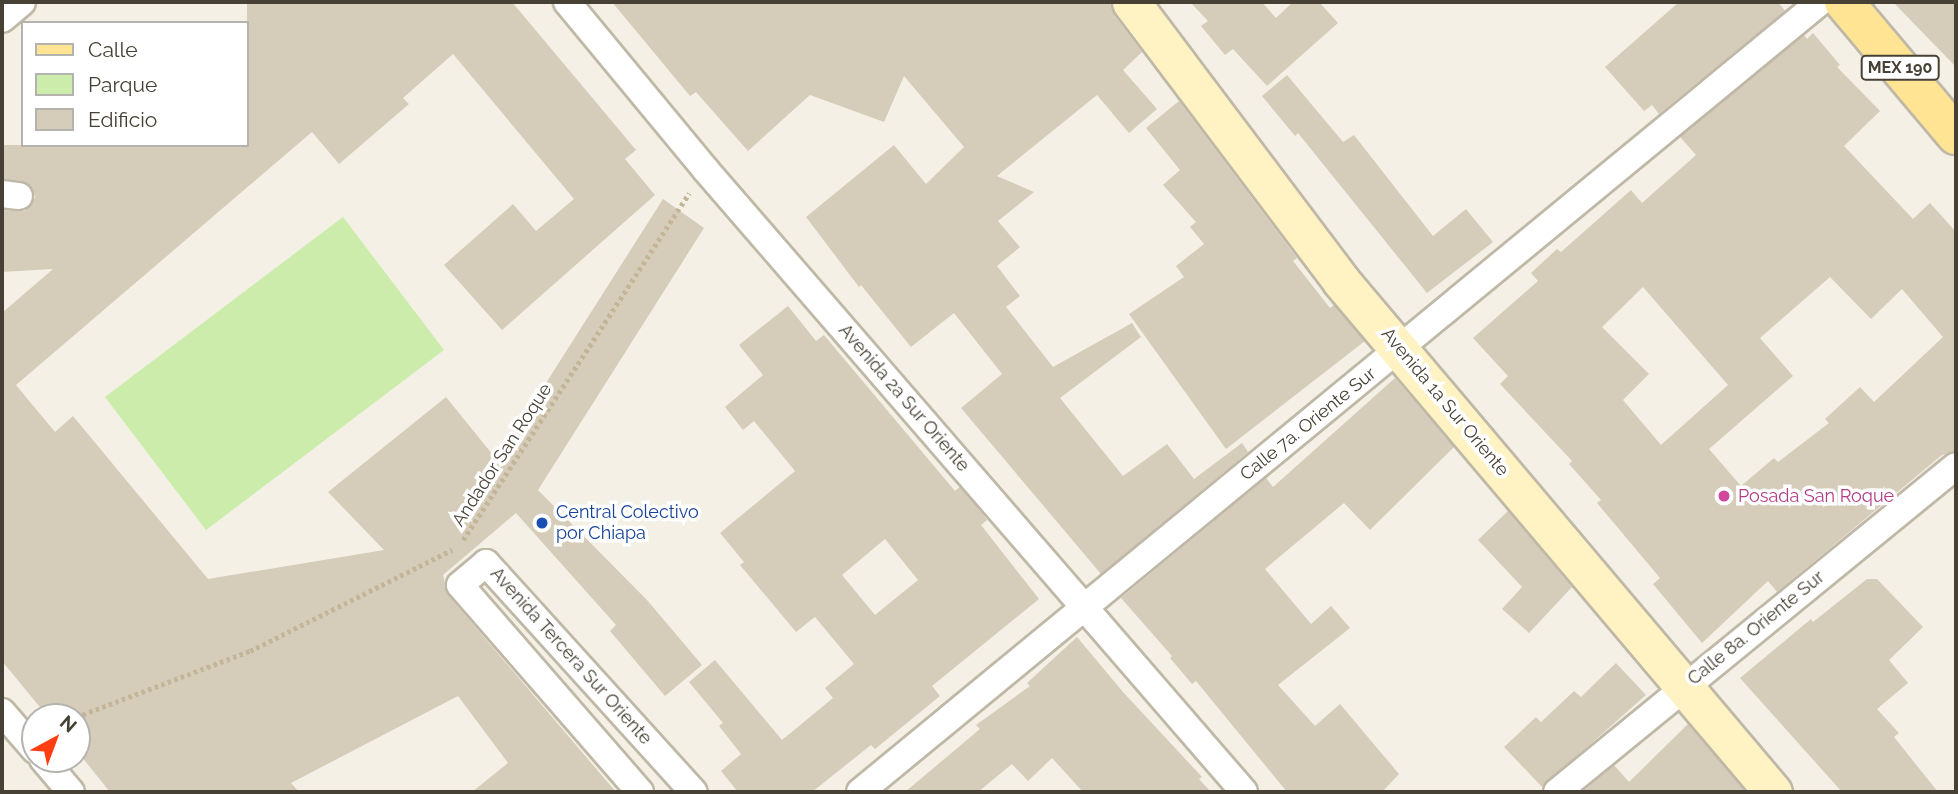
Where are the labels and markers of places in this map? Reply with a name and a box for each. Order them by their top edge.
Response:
place label: Posada San Roque [1738,485,1894,507]
marker: Posada San Roque [1716,488,1732,504]
place label: Central Colectivo por Chiapa [556,502,699,544]
marker: Central Colectivo por Chiapa [534,515,550,531]

